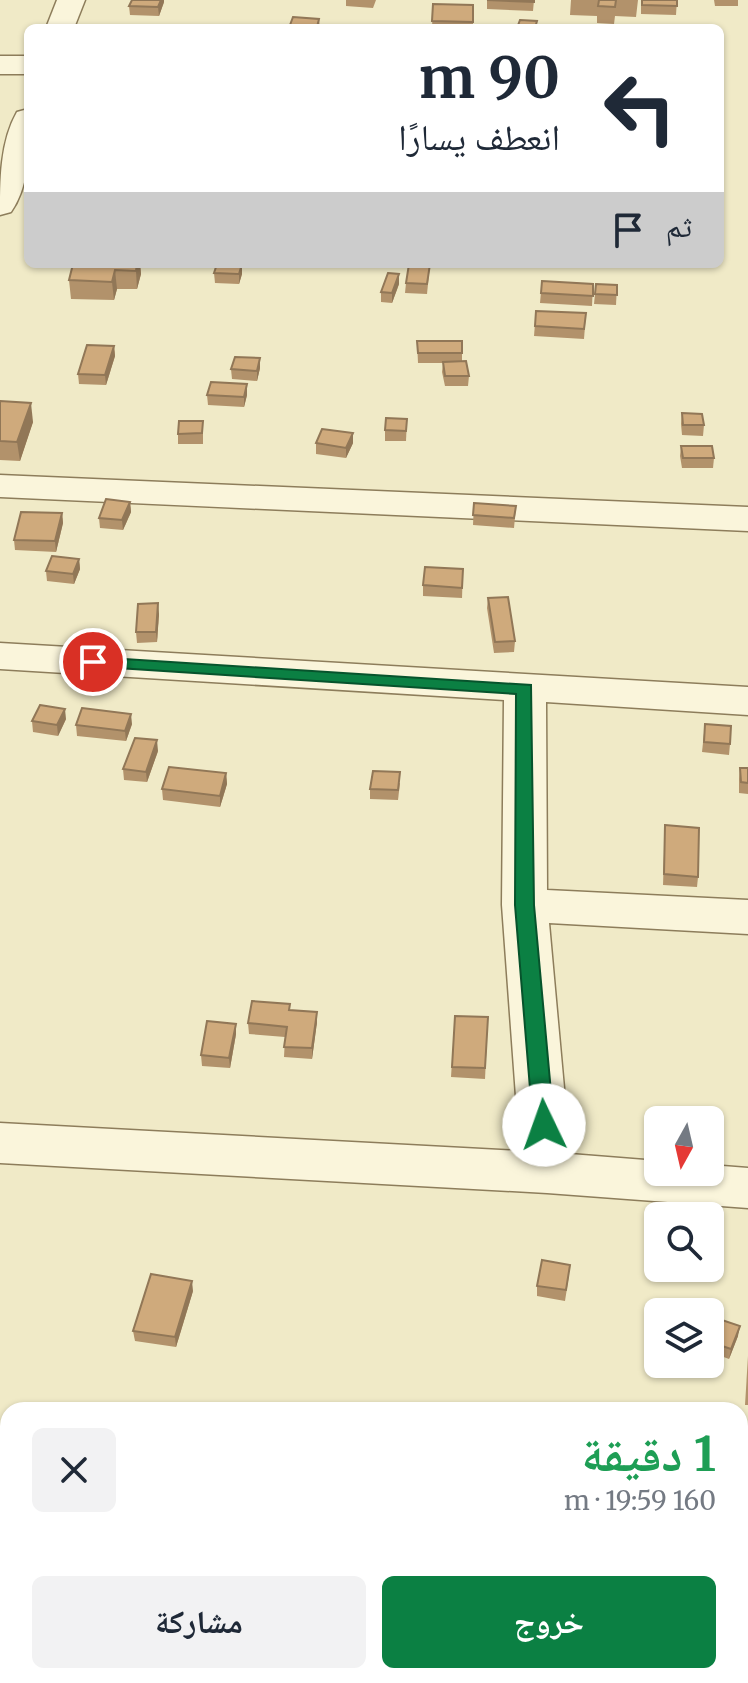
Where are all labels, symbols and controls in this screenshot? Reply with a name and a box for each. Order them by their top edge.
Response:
text: 90 m [419,43,560,113]
icon: left [588,56,692,160]
text: انعطف يسارًا [398,115,560,160]
text: ثم [666,207,692,245]
icon: arrive [606,208,650,252]
pin [59,628,127,696]
icon: arrive [71,640,115,684]
position arrow [502,1083,586,1167]
north arrow [644,1106,724,1186]
map controls [644,1106,724,1378]
button: search [644,1202,724,1282]
button: layers [644,1298,724,1378]
text: 1 دقيقة [582,1424,716,1484]
button: close [32,1428,116,1512]
text: 160 m · 19:59 [564,1484,716,1517]
button: مشاركة [32,1576,366,1668]
button: خروج [382,1576,716,1668]

